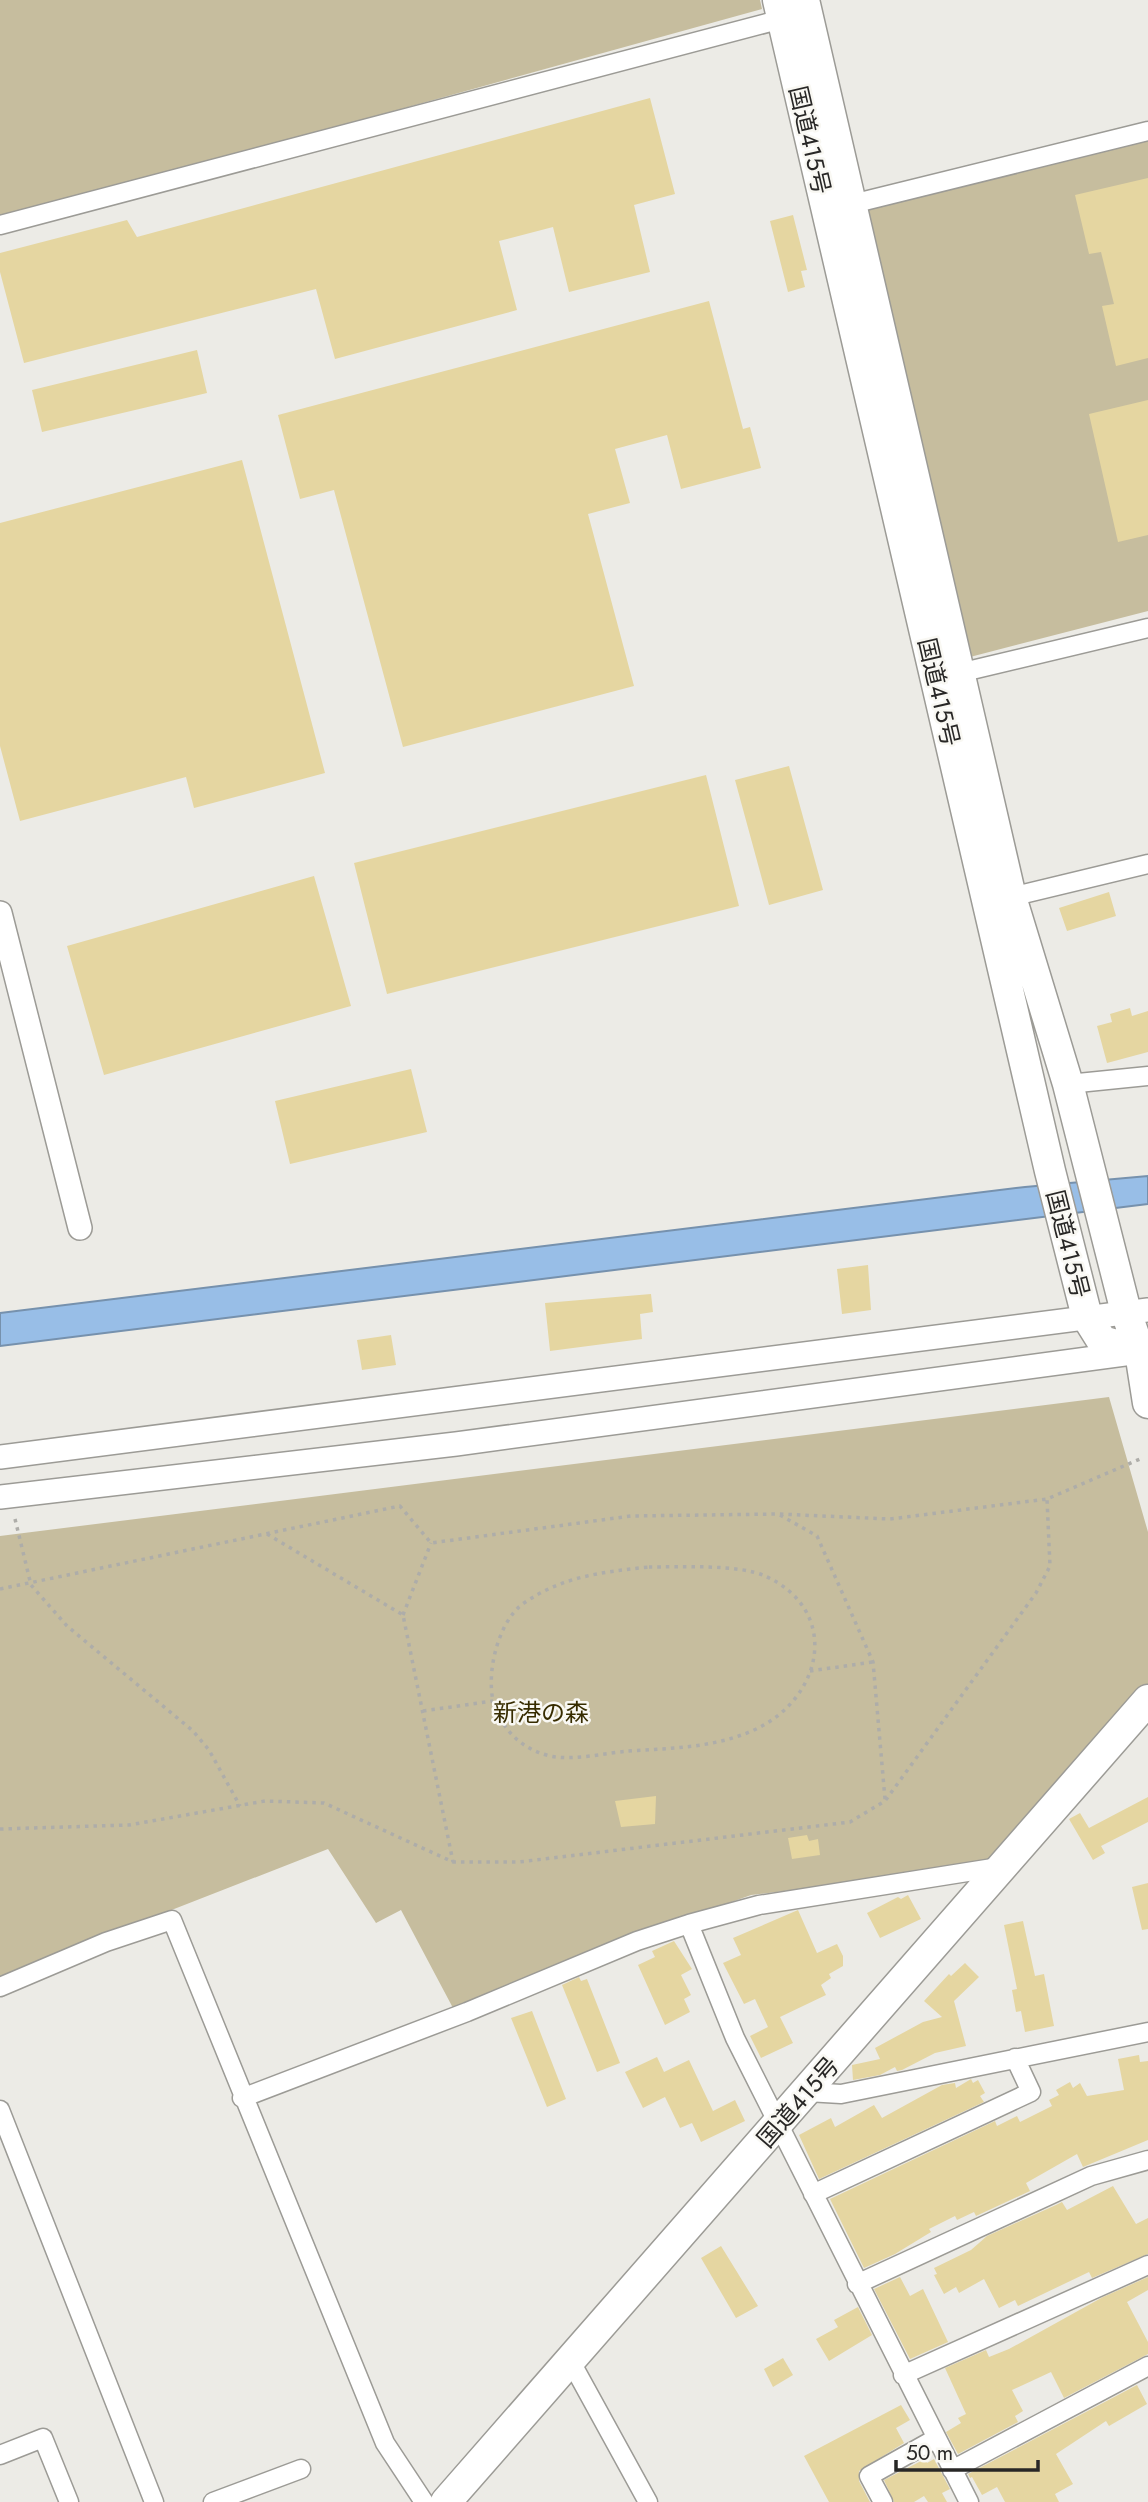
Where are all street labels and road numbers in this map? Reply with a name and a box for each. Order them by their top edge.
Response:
street label: 国道415号 [781,82,839,198]
street label: 国道415号 [910,634,968,750]
street label: 国道415号 [1038,1186,1098,1302]
street label: 国道415号 [749,2049,847,2155]

